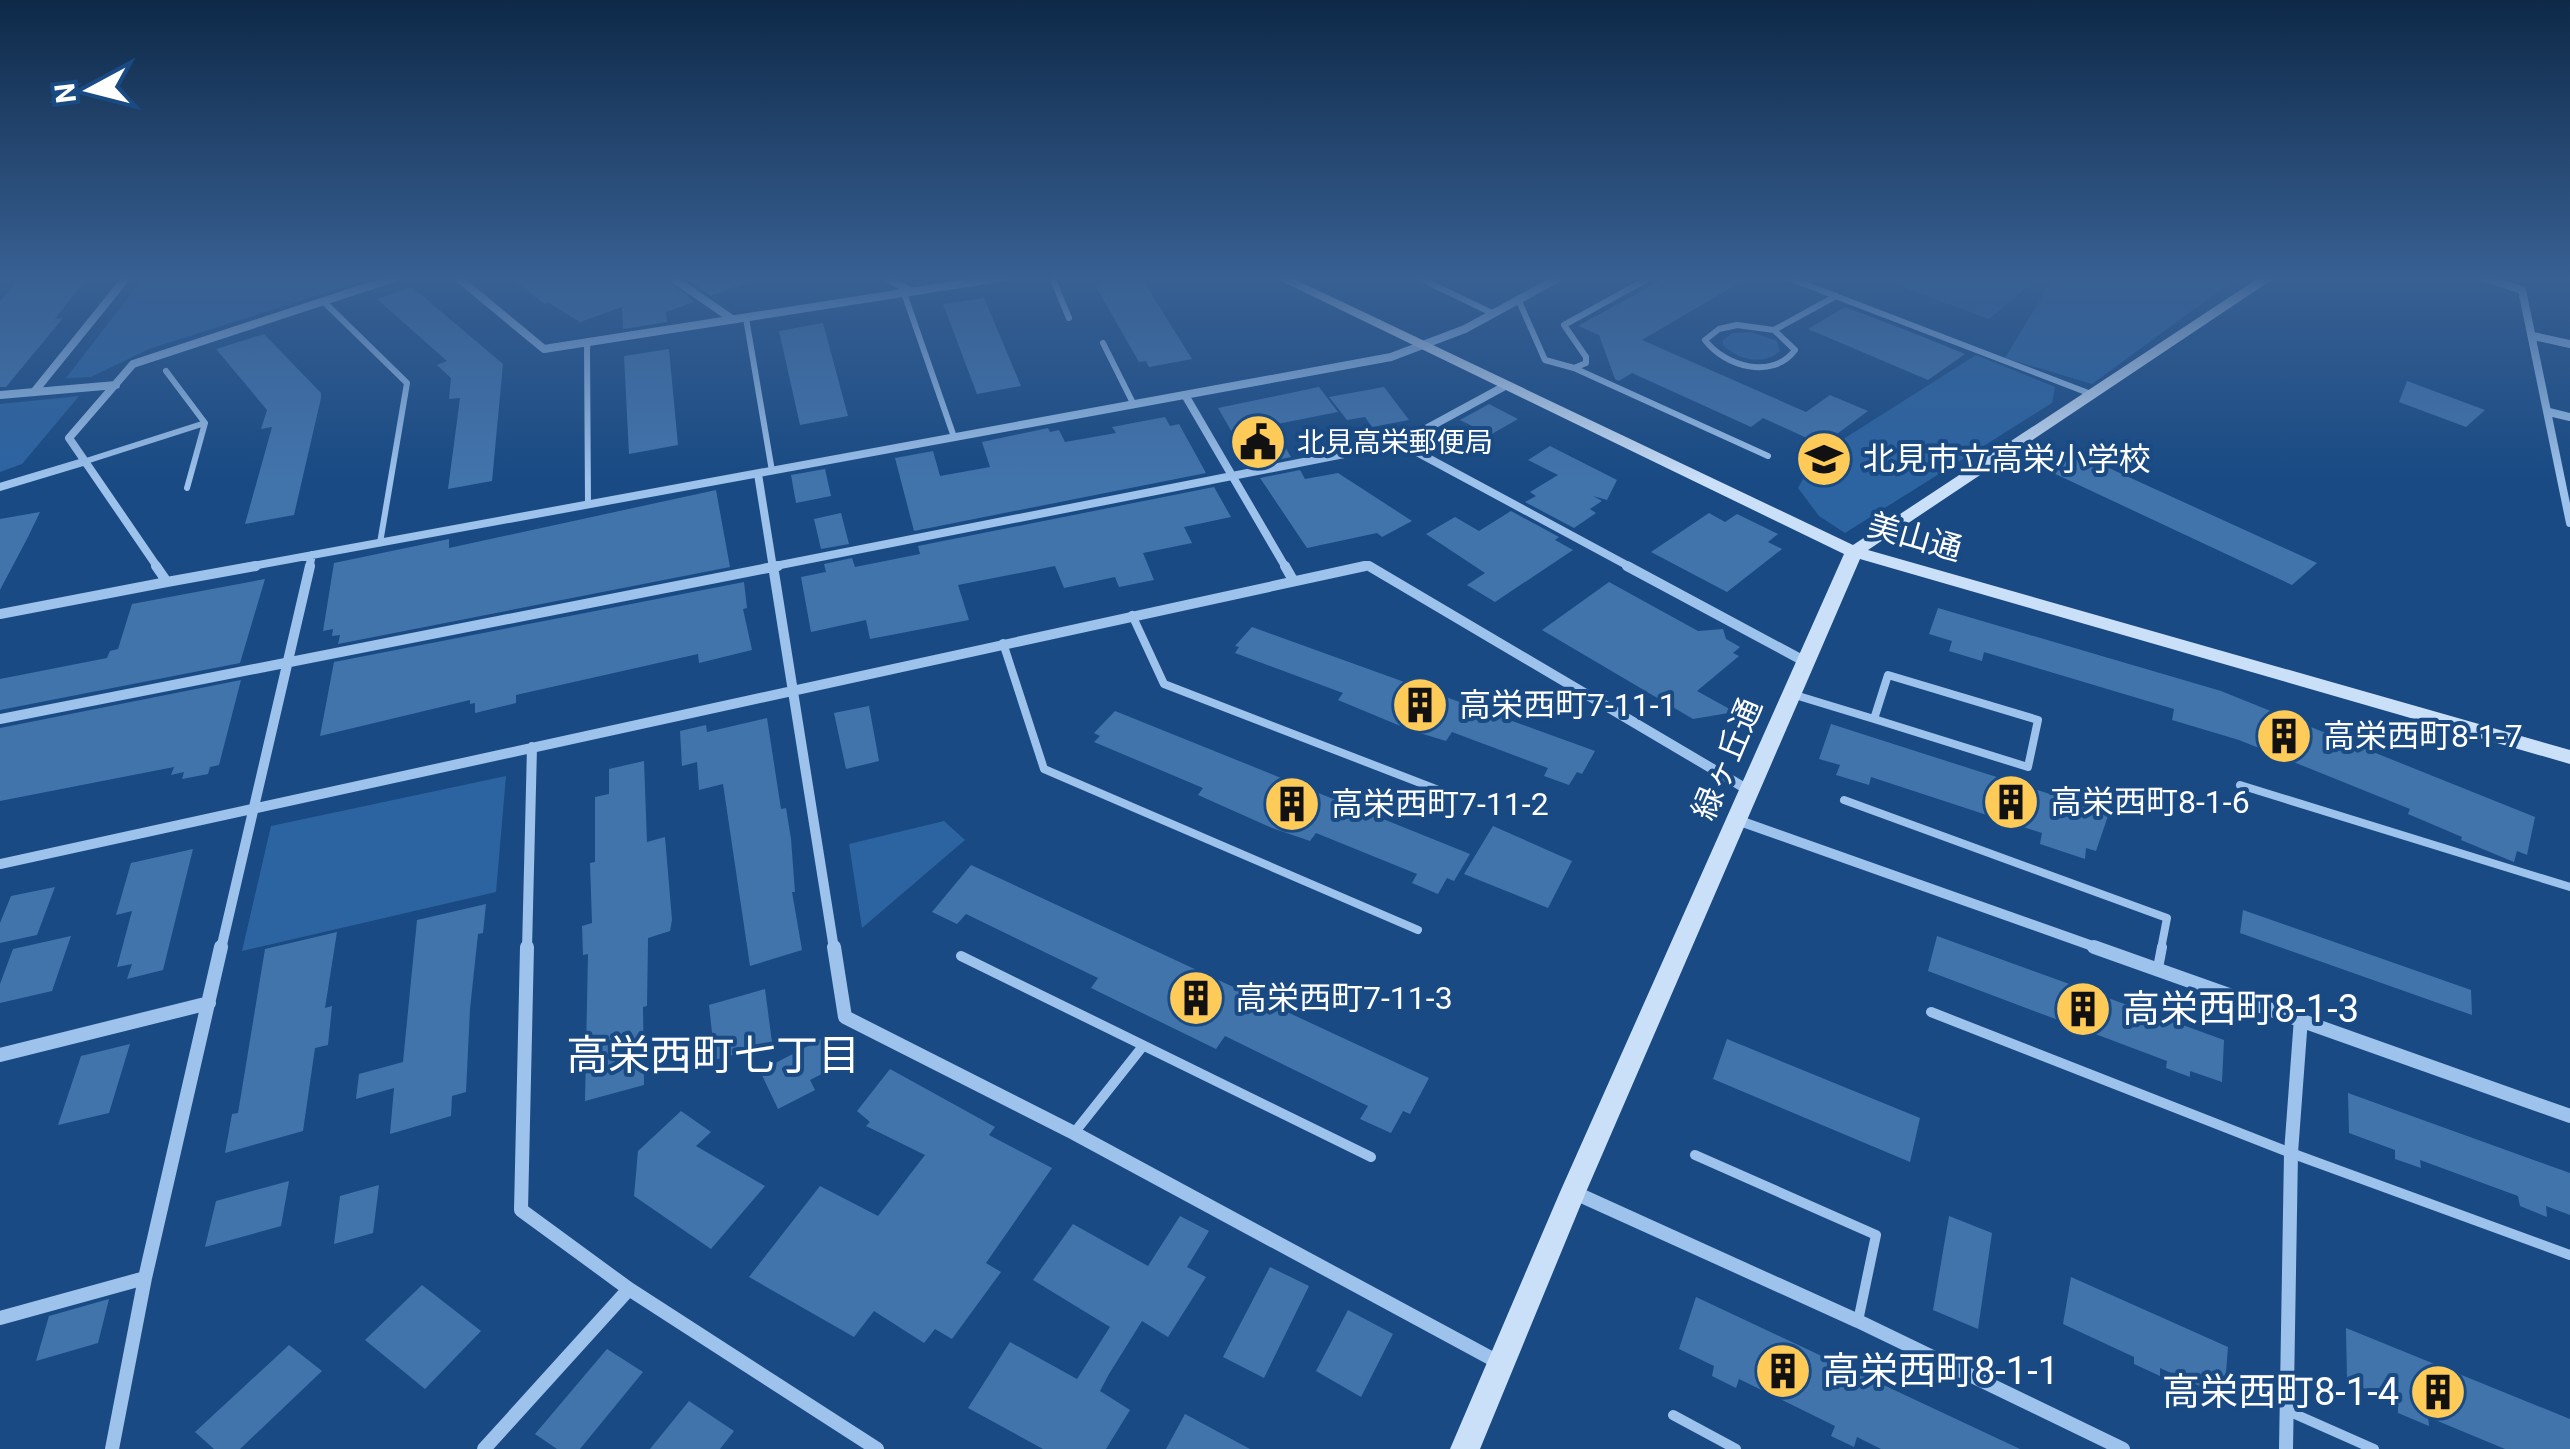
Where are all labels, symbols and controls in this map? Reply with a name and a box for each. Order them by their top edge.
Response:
north arrow [40,40,140,140]
text: N [48,81,83,105]
public building icon: 北見高栄郵便局 [1228,412,1288,472]
place label: 北見高栄郵便局 [1297,426,1493,459]
school or university icon: 北見市立高栄小学校 [1794,429,1854,489]
place label: 北見市立高栄小学校 [1863,440,2151,478]
street label: 美山通 [1864,506,1966,568]
building icon: 高栄西町7-11-1 [1390,675,1450,735]
place label: 高栄西町7-11-1 [1459,686,1677,724]
street label: 緑ヶ丘通 [1685,693,1769,825]
building icon: 高栄西町8-1-7 [2254,706,2314,766]
place label: 高栄西町8-1-7 [2323,717,2523,755]
building icon: 高栄西町8-1-6 [1981,772,2041,832]
building icon: 高栄西町7-11-2 [1262,774,1322,834]
place label: 高栄西町8-1-6 [2050,783,2250,821]
place label: 高栄西町7-11-2 [1331,785,1549,823]
building icon: 高栄西町7-11-3 [1166,968,1226,1028]
place label: 高栄西町7-11-3 [1235,979,1453,1017]
building icon: 高栄西町8-1-3 [2053,979,2113,1039]
place label: 高栄西町8-1-3 [2122,987,2359,1031]
district label: 高栄西町七丁目 [566,1031,860,1080]
building icon: 高栄西町8-1-1 [1753,1341,1813,1401]
place label: 高栄西町8-1-1 [1822,1349,2059,1393]
building icon: 高栄西町8-1-4 [2408,1362,2468,1422]
place label: 高栄西町8-1-4 [2162,1370,2399,1414]

